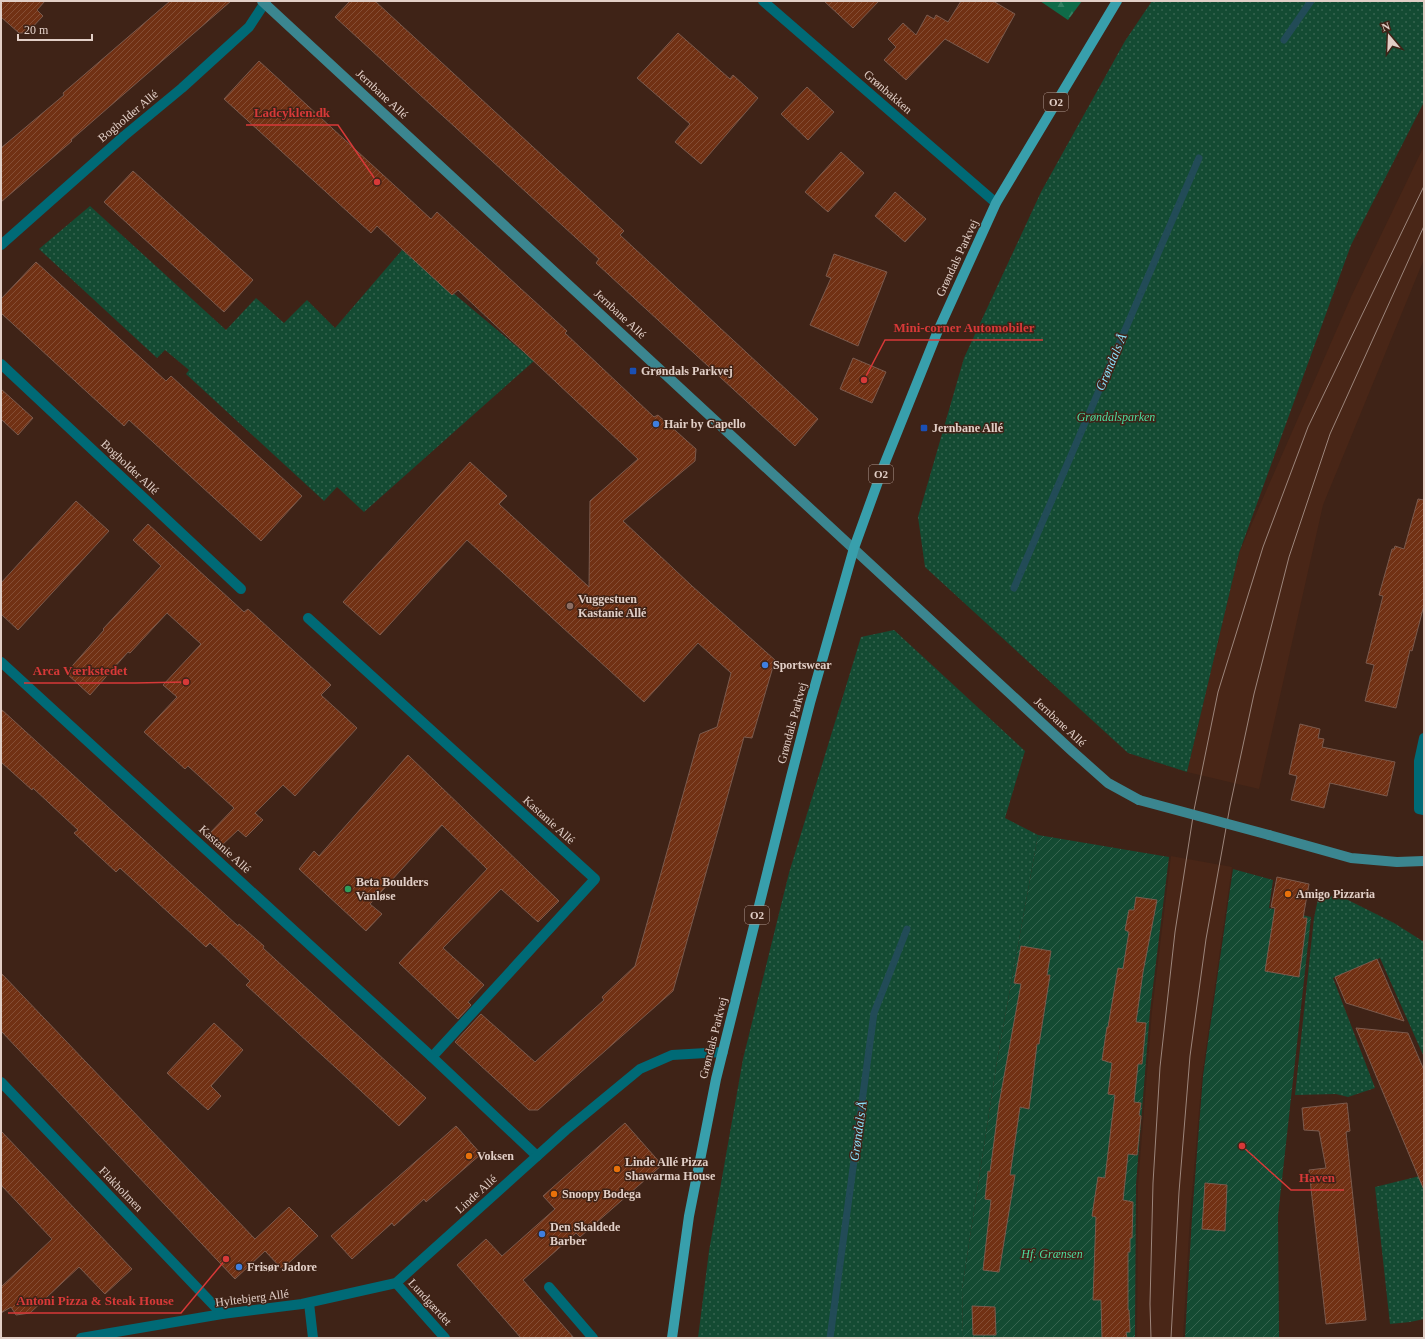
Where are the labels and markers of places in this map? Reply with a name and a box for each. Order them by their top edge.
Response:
callout: Ladcyklen.dk [246,100,338,125]
callout: Mini-corner Automobiler [885,315,1043,340]
place label: Grøndals Parkvej [641,364,733,378]
marker: Grøndals Parkvej [628,366,638,376]
place label: Hair by Capello [664,417,746,431]
marker: Hair by Capello [651,419,661,429]
place label: Jernbane Allé [932,421,1004,435]
marker: Jernbane Allé [919,423,929,433]
place label: Vuggestuen Kastanie Allé [578,592,647,620]
marker: Vuggestuen Kastanie Allé [565,601,575,611]
callout: Arca Værkstedet [24,658,135,683]
place label: Sportswear [773,658,832,672]
marker: Sportswear [760,660,770,670]
place label: Beta Boulders Vanløse [356,875,429,903]
marker: Beta Boulders Vanløse [343,884,353,894]
place label: Amigo Pizzaria [1296,887,1375,901]
marker: Amigo Pizzaria [1283,889,1293,899]
place label: Voksen [477,1149,514,1163]
marker: Voksen [464,1151,474,1161]
place label: Linde Allé Pizza Shawarma House [625,1155,716,1183]
marker: Linde Allé Pizza Shawarma House [612,1164,622,1174]
callout: Haven [1291,1165,1344,1190]
place label: Snoopy Bodega [562,1187,641,1201]
marker: Snoopy Bodega [549,1189,559,1199]
place label: Den Skaldede Barber [550,1220,621,1248]
marker: Den Skaldede Barber [537,1229,547,1239]
place label: Frisør Jadore [247,1260,318,1274]
marker: Frisør Jadore [234,1262,244,1272]
callout: Antoni Pizza & Steak House [8,1288,181,1313]

